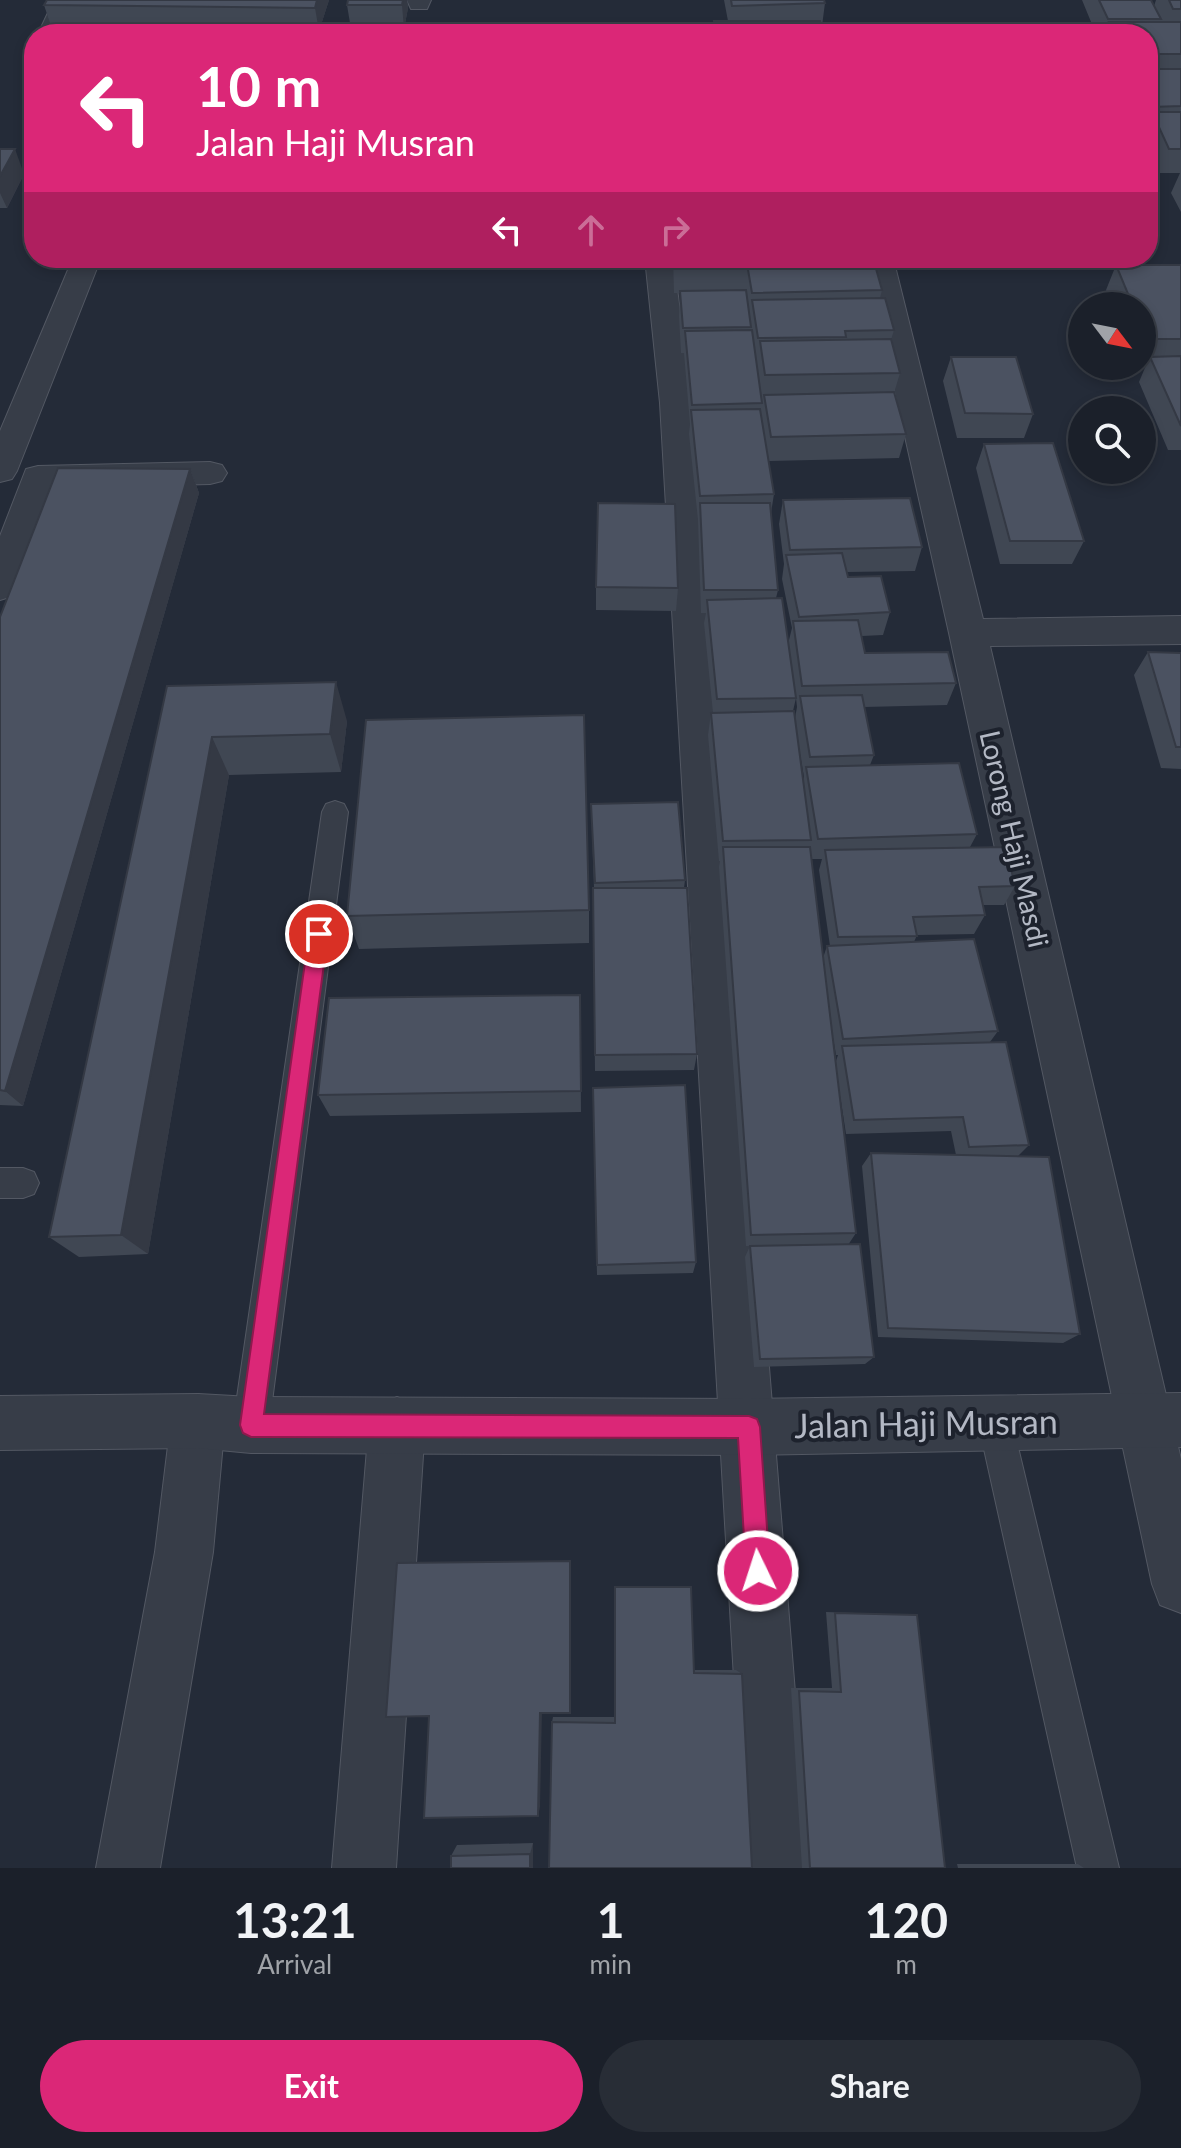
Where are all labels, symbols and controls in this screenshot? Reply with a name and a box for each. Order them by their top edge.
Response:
text: 10 m [196,52,321,119]
icon: left [64,56,168,160]
text: Jalan Haji Musran [196,120,475,164]
icon: left [485,208,529,252]
icon: ahead [569,208,613,252]
icon: right [653,208,697,252]
north arrow [1068,292,1156,380]
map controls [1068,292,1156,484]
button: search [1068,396,1156,484]
street label: Lorong Haji Masdi [973,727,1056,951]
pin [285,900,353,968]
icon: arrive [297,912,341,956]
street label: Jalan Haji Musran [794,1400,1058,1445]
position arrow [716,1529,800,1613]
text: 13:21 [233,1891,357,1948]
text: 1 [597,1891,625,1948]
text: 120 [865,1891,948,1948]
text: Arrival [257,1948,332,1980]
text: min [590,1948,632,1980]
text: m [896,1948,917,1980]
button: Exit [40,2040,583,2132]
button: Share [599,2040,1141,2132]

